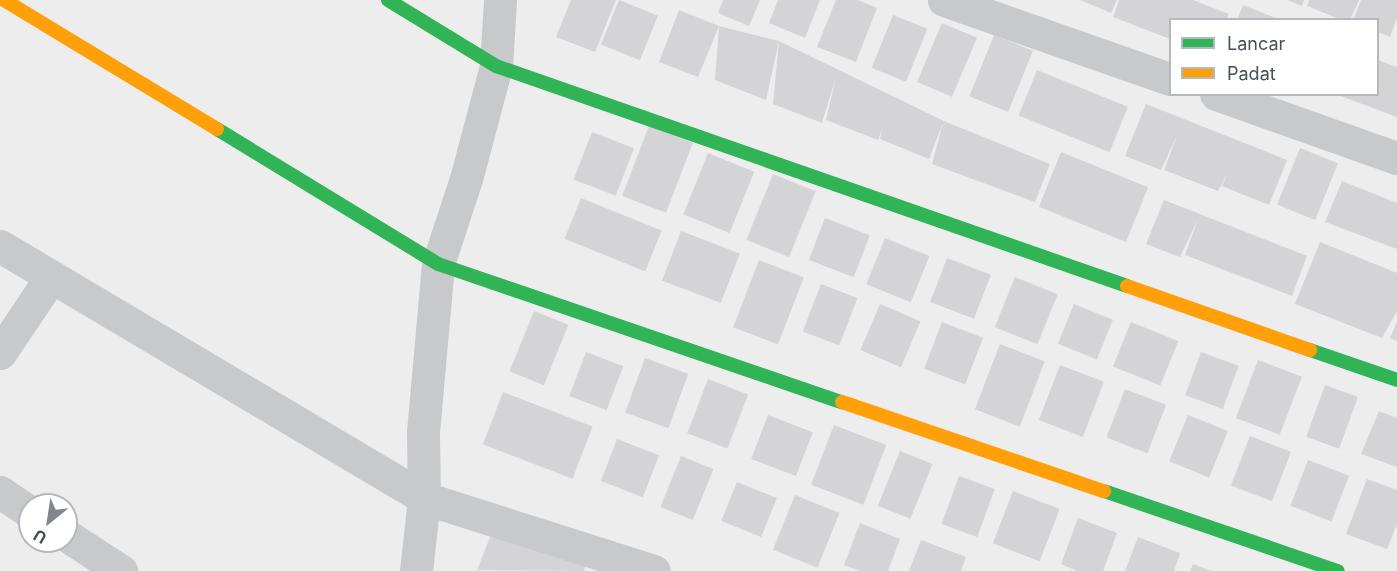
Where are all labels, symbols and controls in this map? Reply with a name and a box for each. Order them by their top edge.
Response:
legend [1169,18,1379,96]
text: Lancar [1227,33,1285,54]
text: Padat [1227,63,1276,84]
north arrow [18,493,78,553]
text: U [30,525,50,548]

